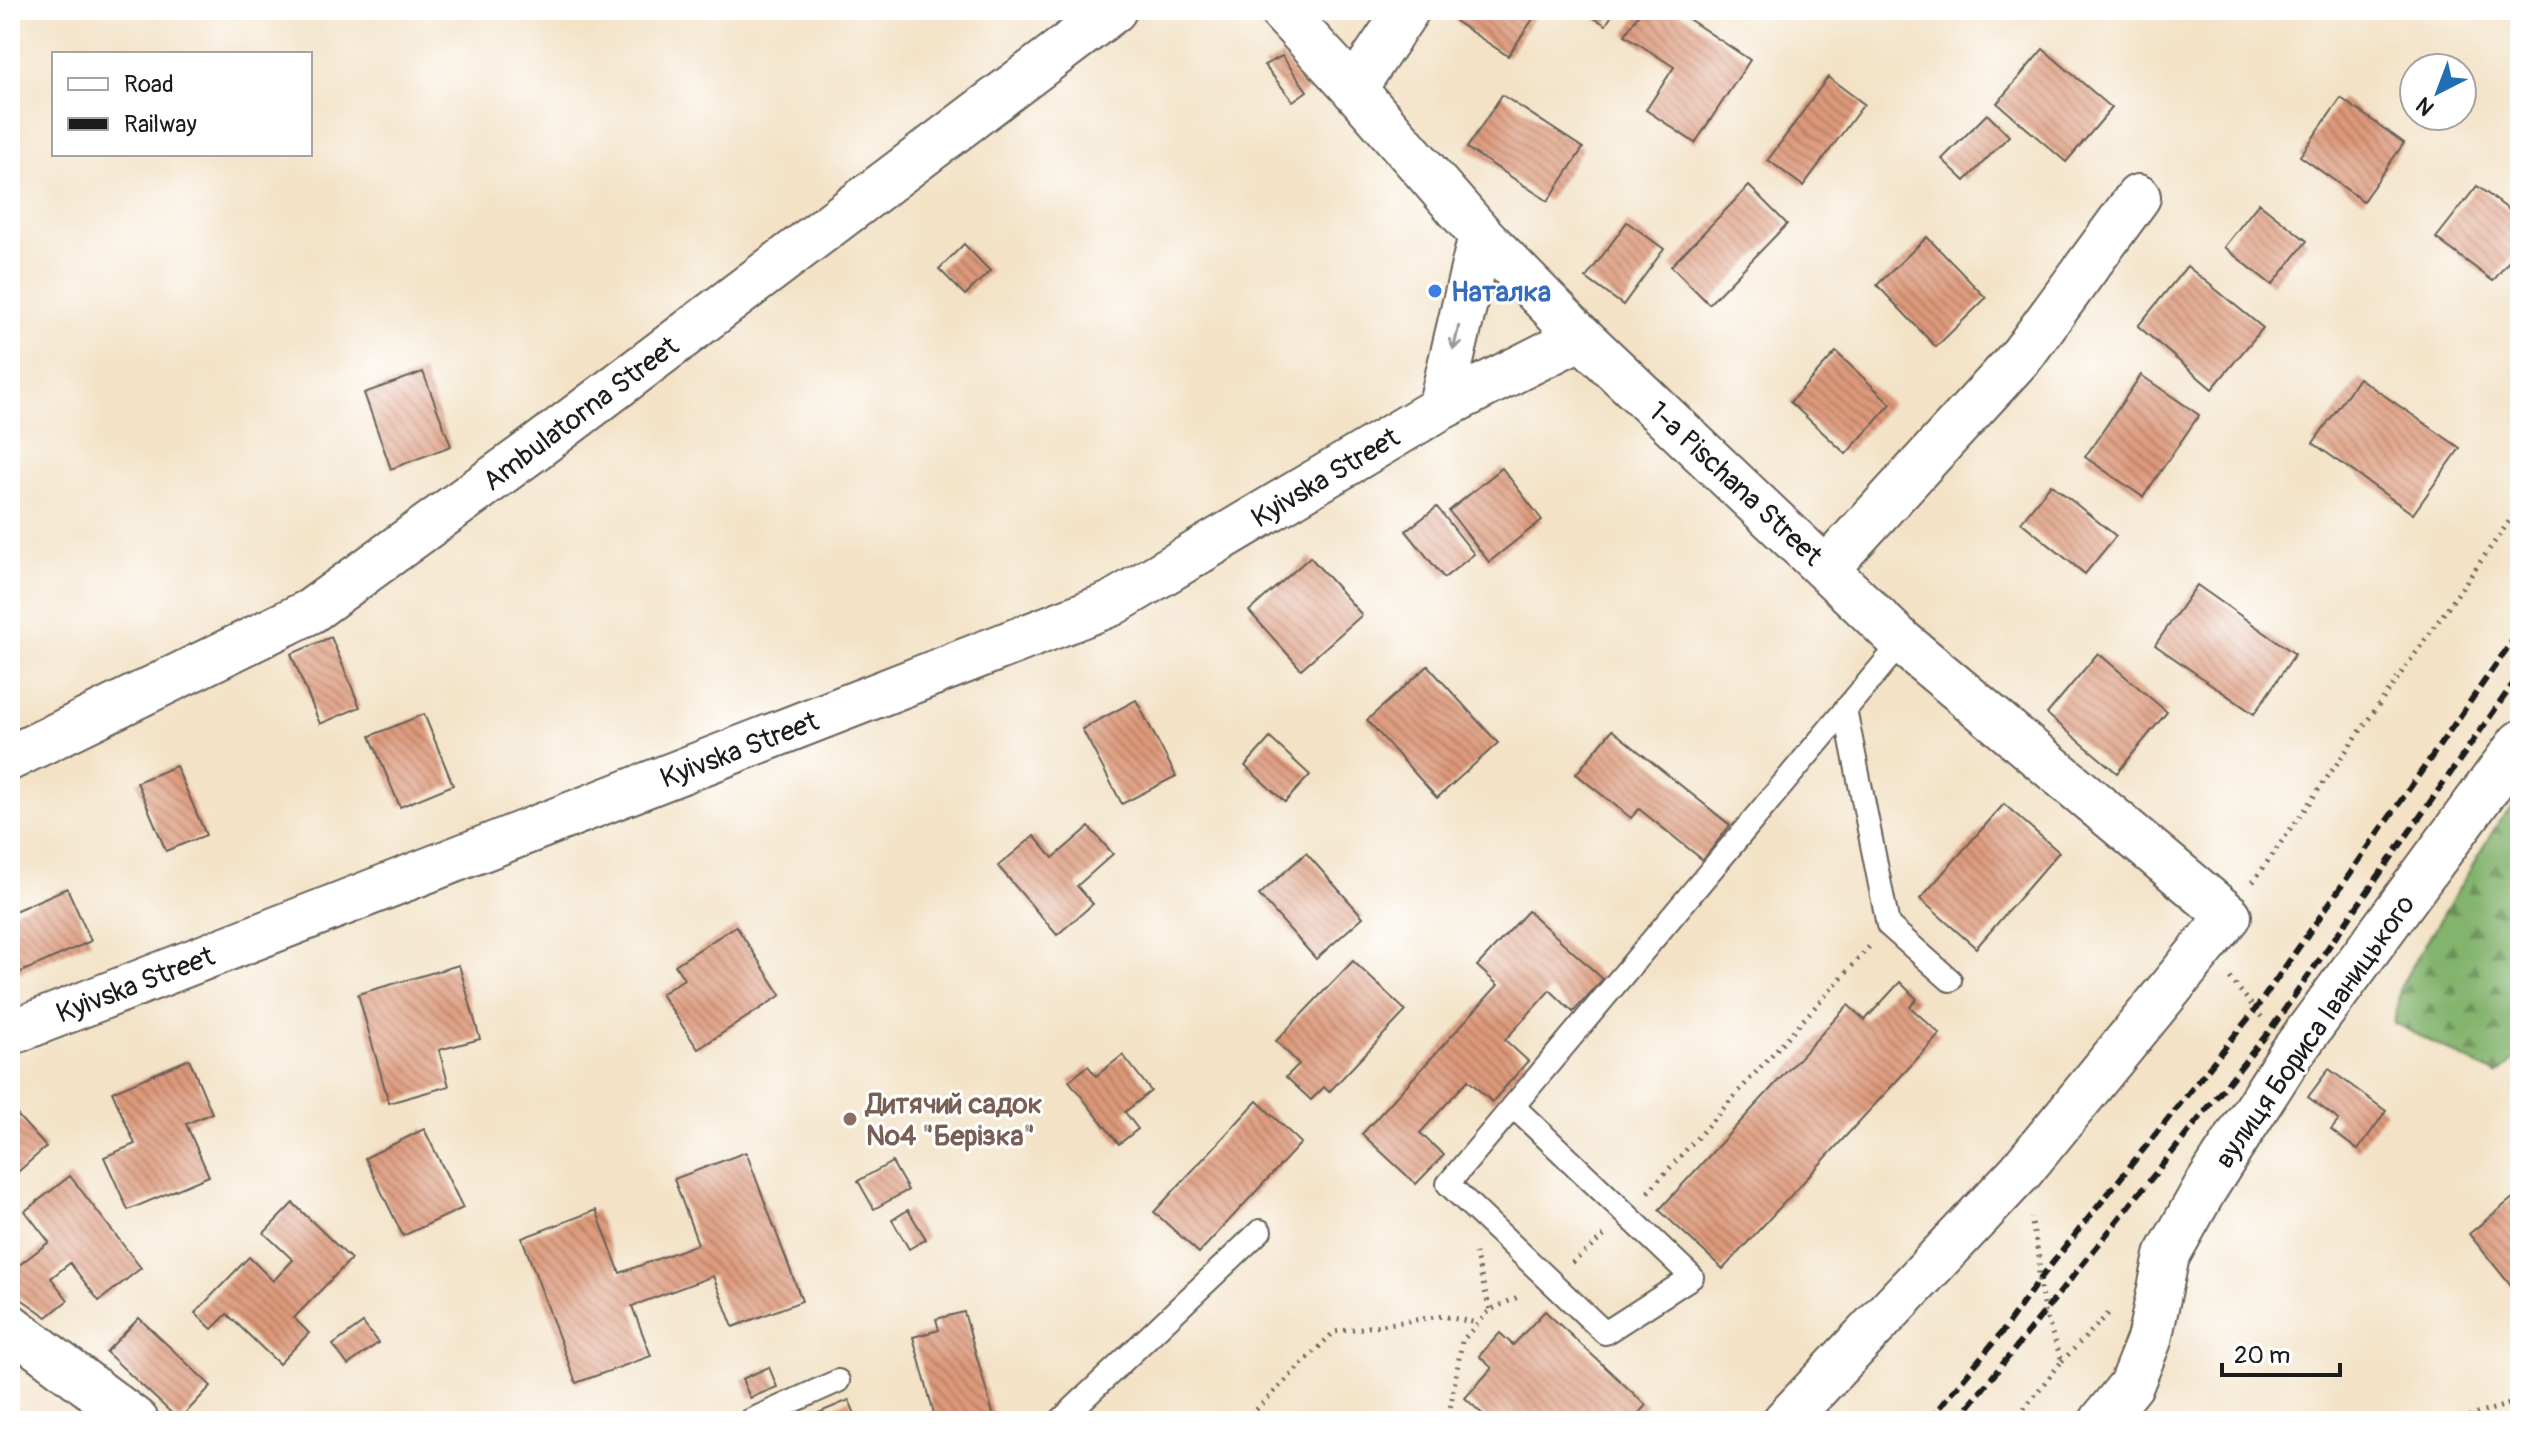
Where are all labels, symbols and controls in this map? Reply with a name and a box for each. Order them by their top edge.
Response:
legend [52,52,312,156]
north arrow [2398,52,2478,132]
text: Road [124,70,174,99]
text: N [2410,91,2440,122]
text: Railway [124,110,197,139]
place label: Наталка [1451,275,1551,310]
marker: Наталка [1426,282,1444,300]
one-way arrow [1448,325,1463,351]
street label: Ambulatorna Street [476,329,686,499]
street label: 1-a Pischana Street [1641,394,1830,574]
street label: Kyivska Street [1245,420,1407,536]
street label: Kyivska Street [656,704,824,797]
street label: вулиця Бориса Іваницького [2207,888,2423,1175]
street label: Kyivska Street [52,939,220,1032]
place label: Дитячий садок №4 "Берізка" [864,1087,1042,1154]
marker: Дитячий садок №4 "Берізка" [841,1110,859,1128]
scale bar [2222,1327,2340,1377]
text: 20 m [2234,1341,2290,1370]

